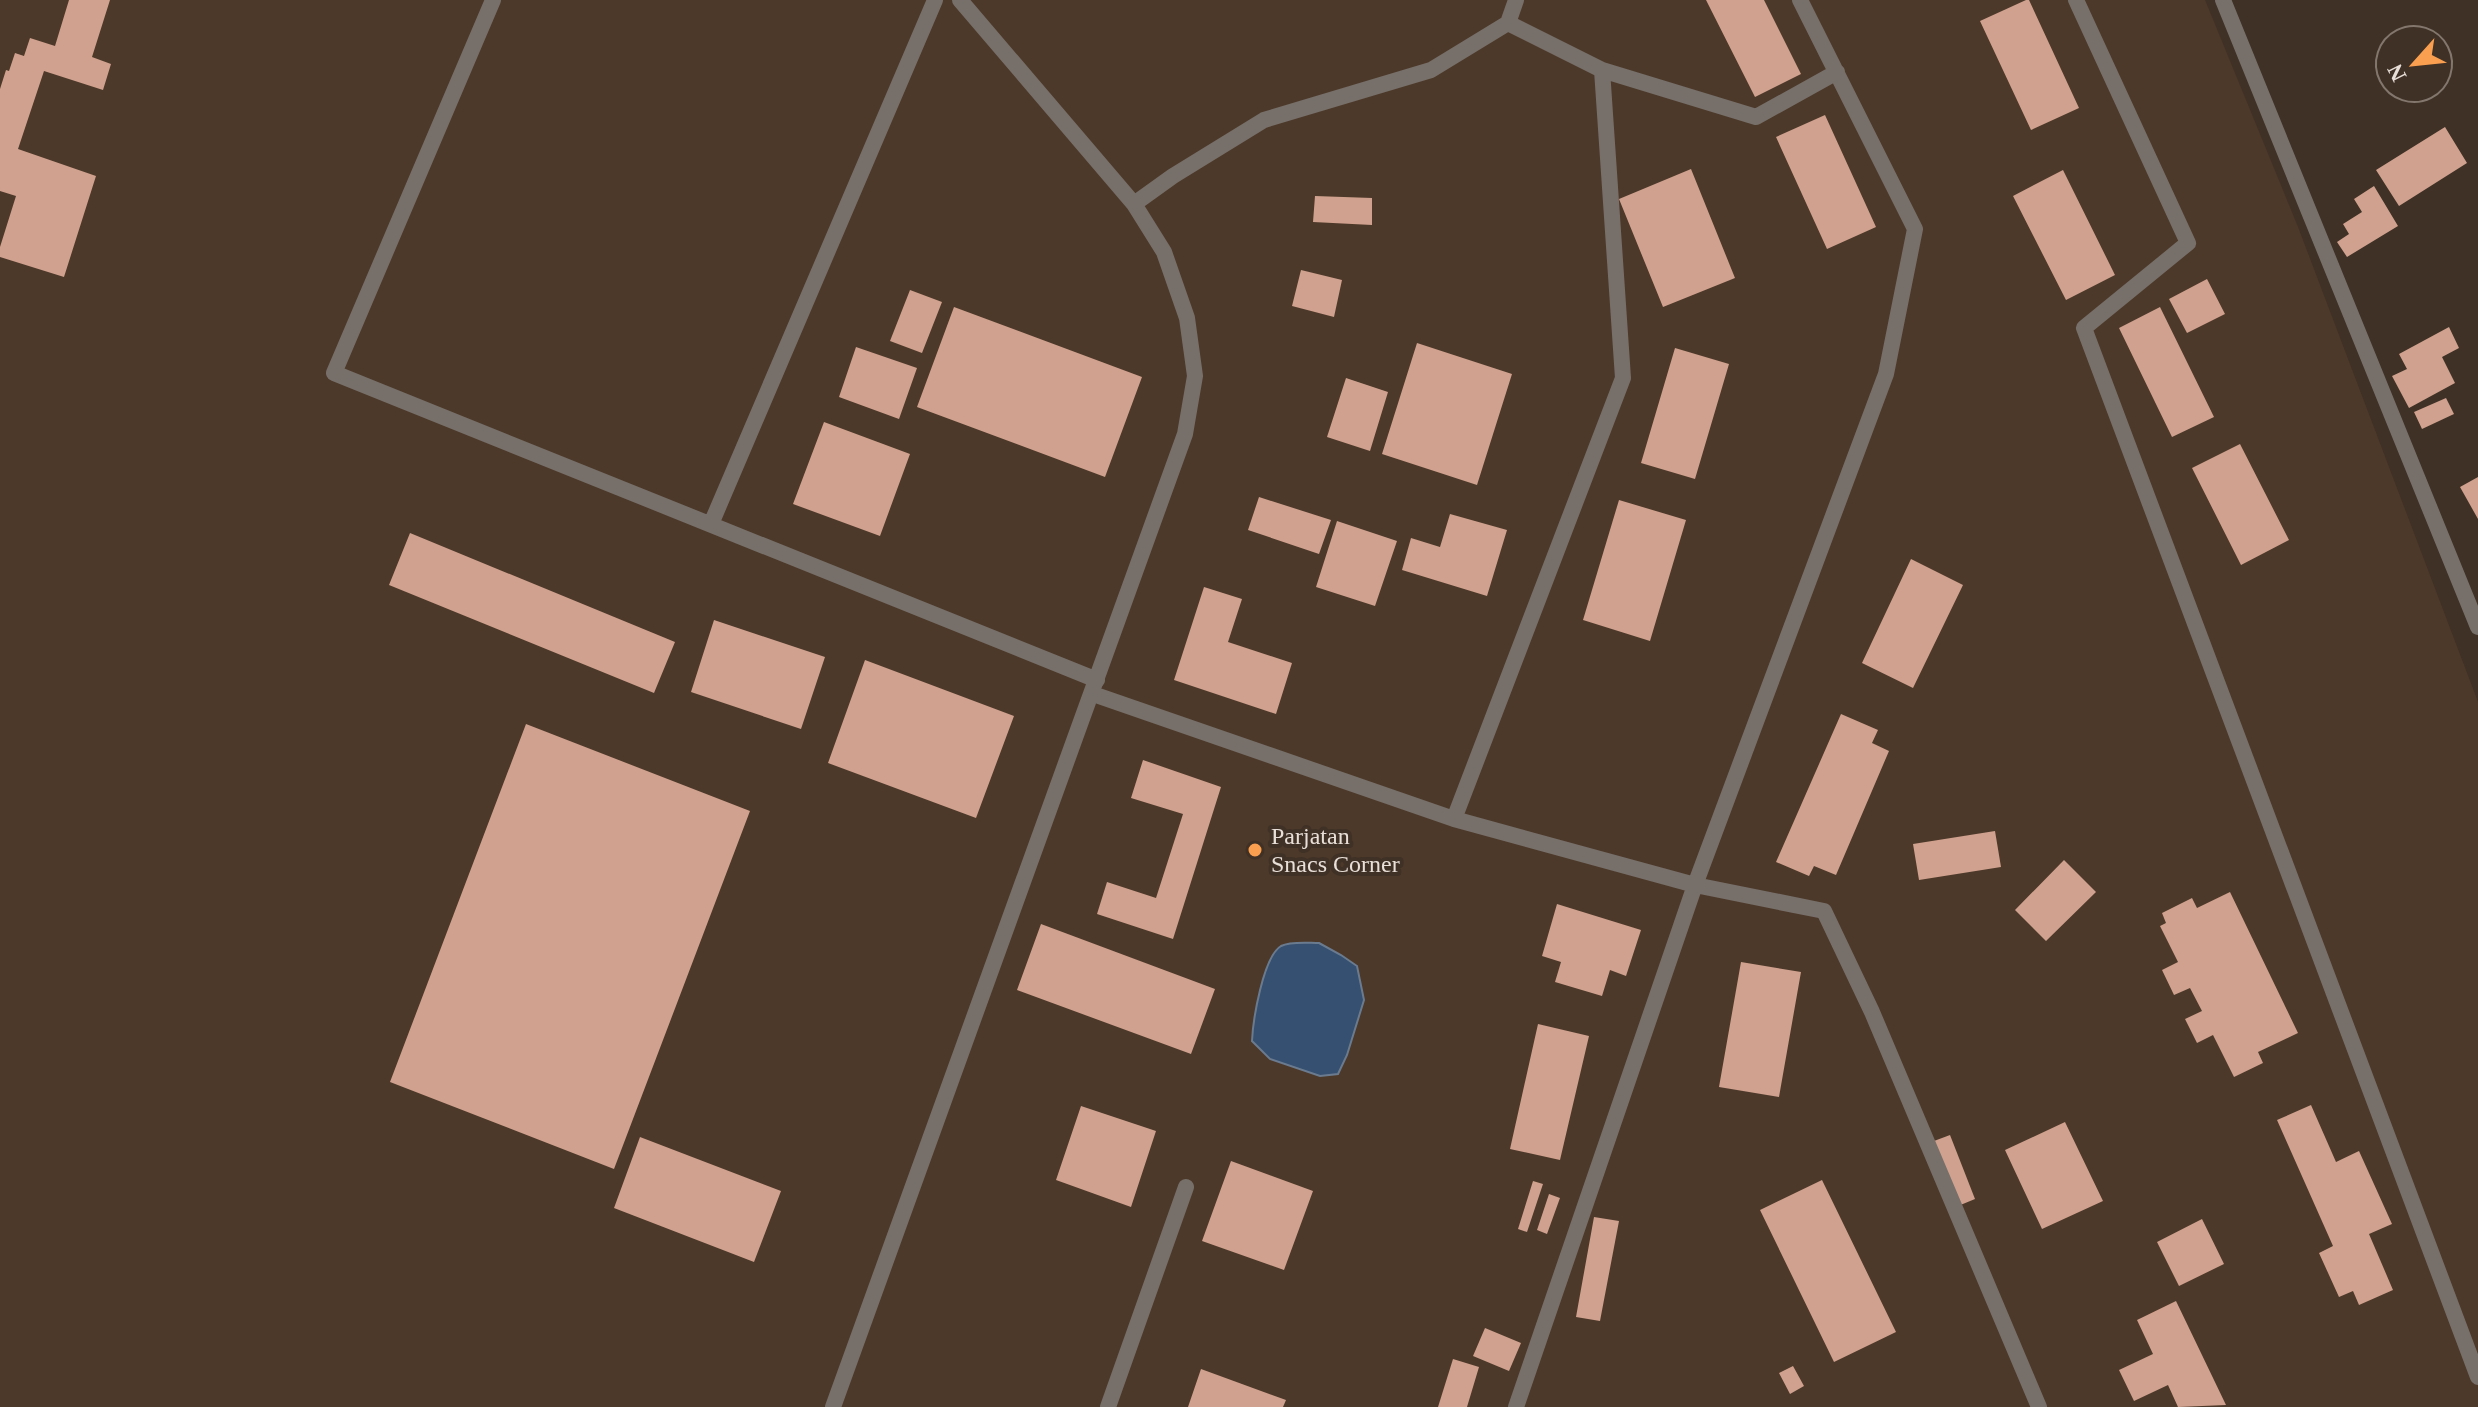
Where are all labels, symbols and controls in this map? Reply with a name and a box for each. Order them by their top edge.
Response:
north arrow [2374,24,2454,104]
text: N [2382,60,2411,86]
place label: Parjatan Snacs Corner [1271,823,1400,877]
marker: Parjatan Snacs Corner [1246,841,1264,859]

